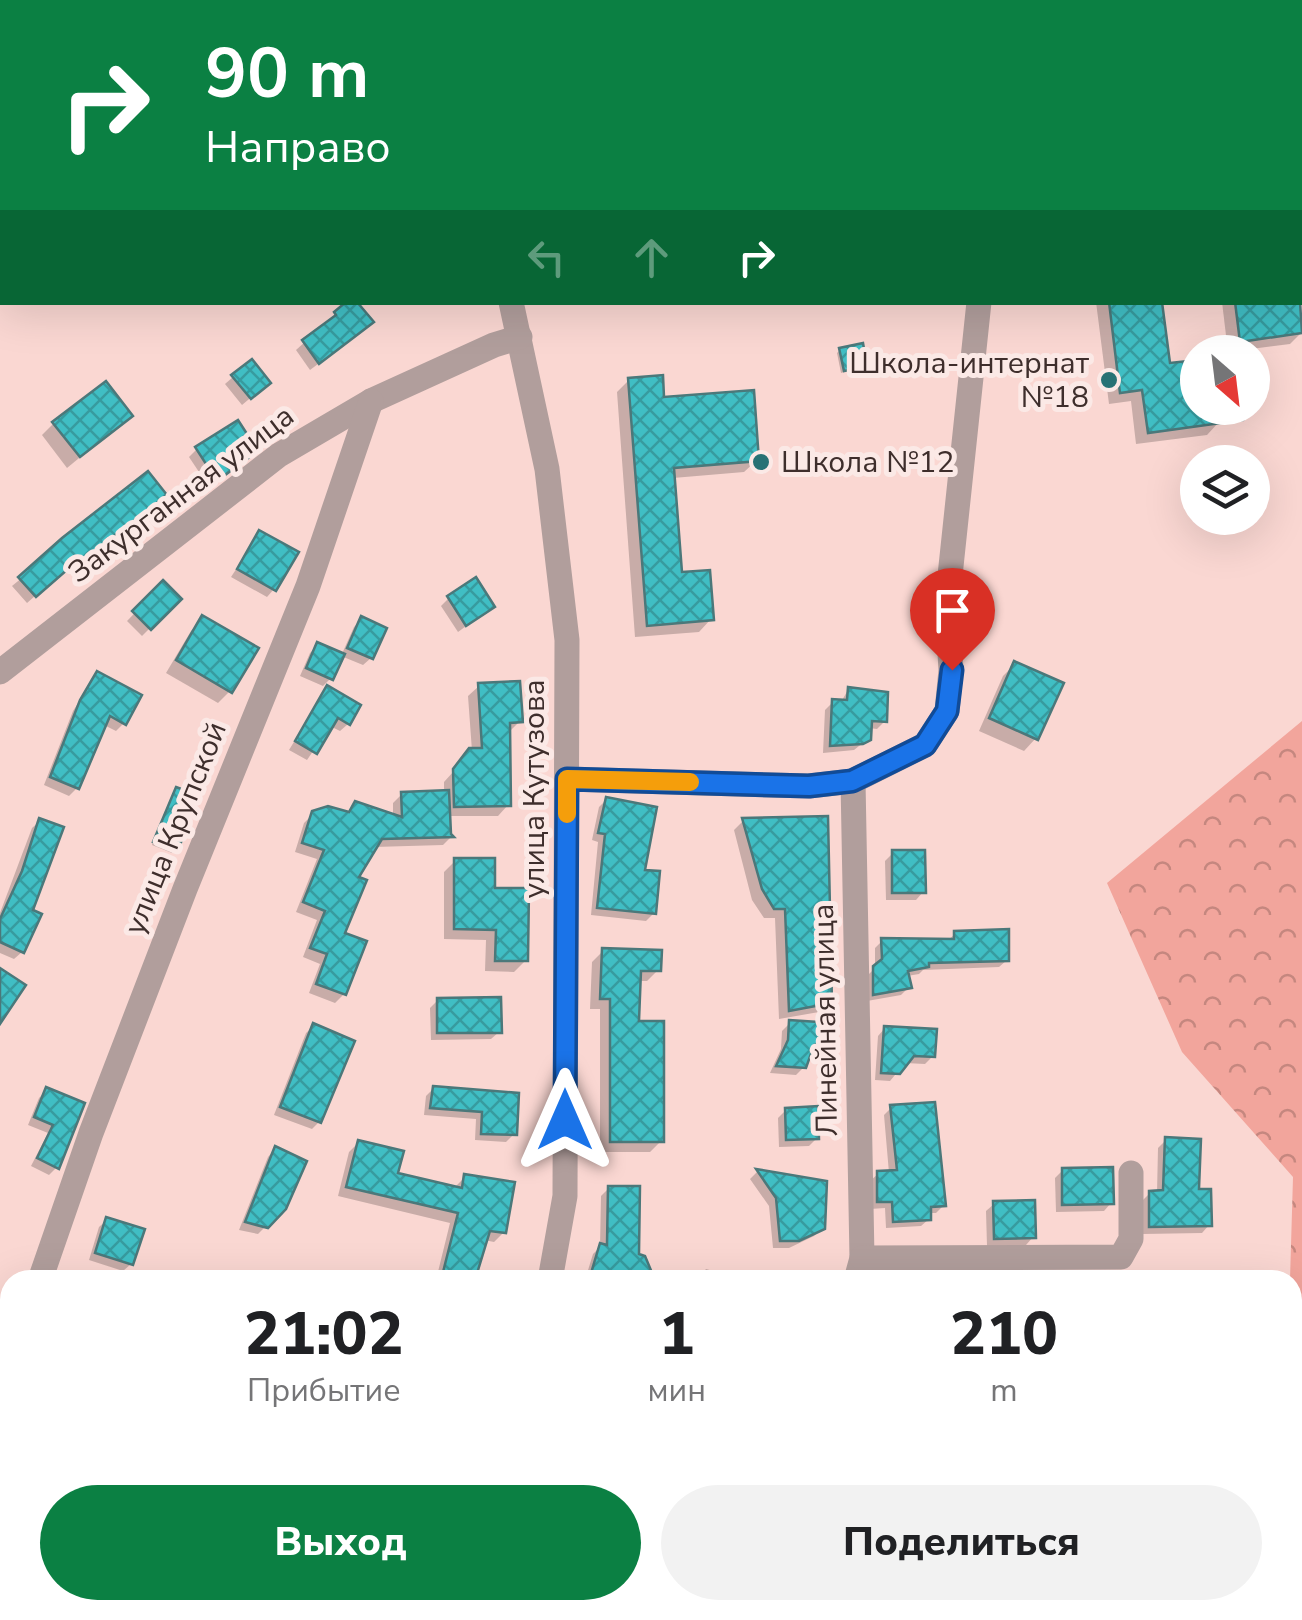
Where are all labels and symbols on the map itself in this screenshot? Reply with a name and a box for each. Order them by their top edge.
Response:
north arrow [1180,335,1270,425]
place label: Школа-интернат №18 [849,343,1090,418]
marker: Школа-интернат №18 [1098,369,1120,391]
street label: Закурганная улица [60,396,303,593]
place label: Школа №12 [781,442,955,483]
marker: Школа №12 [750,451,772,473]
pin [910,568,995,671]
street label: улица Кутузова [514,679,555,899]
street label: улица Крупской [114,716,237,941]
street label: Линейная улица [803,903,848,1137]
position arrow [513,1068,617,1172]

